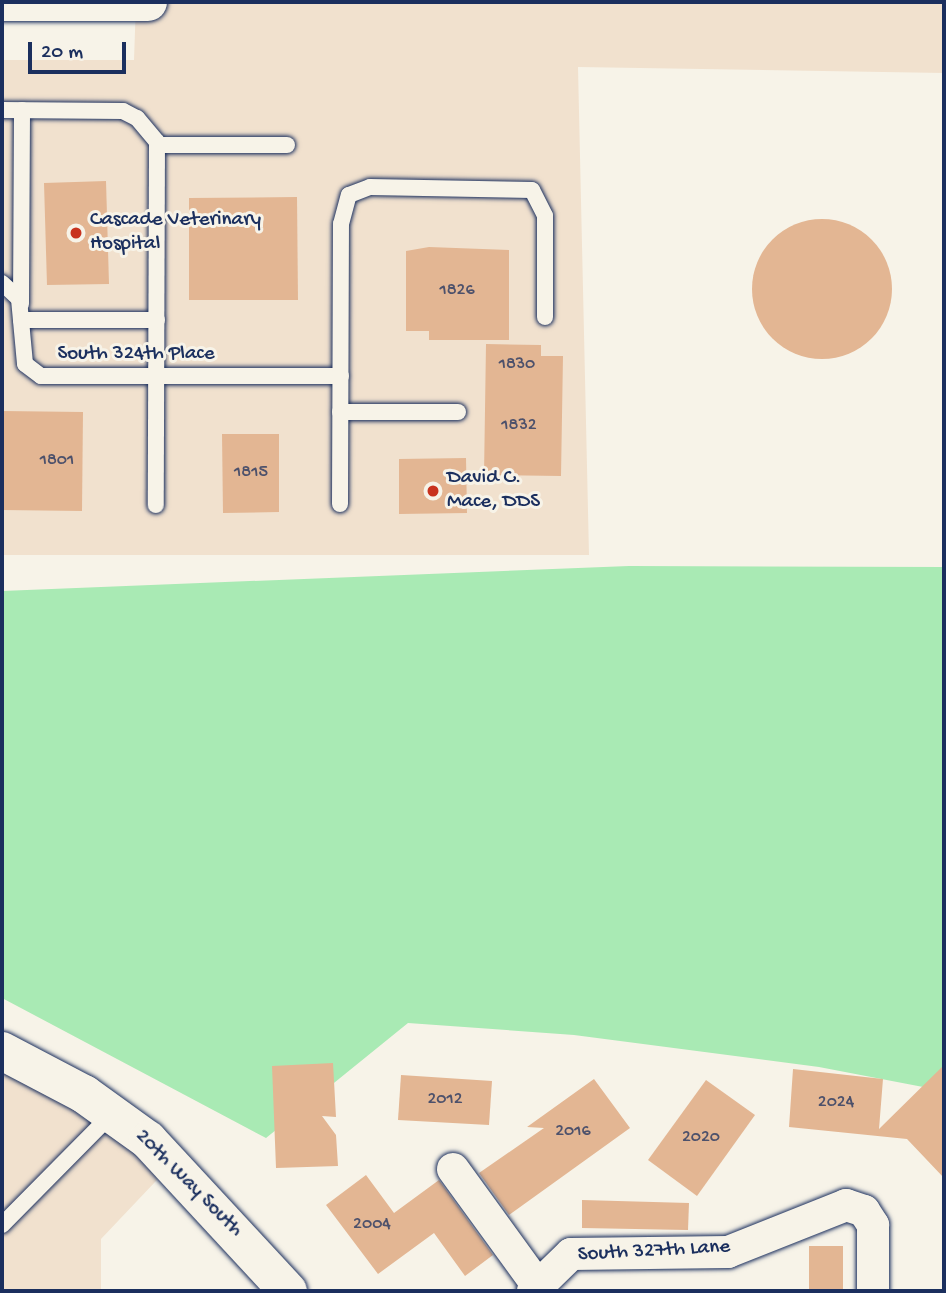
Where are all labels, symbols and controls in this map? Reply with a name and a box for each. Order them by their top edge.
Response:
scale bar [32,28,130,72]
text: 20 m [41,41,83,66]
place label: Cascade Veterinary Hospital [90,208,261,258]
marker: Cascade Veterinary Hospital [68,225,84,241]
house number: 1826 [439,280,475,302]
street label: South 324th Place [57,342,215,368]
house number: 1830 [499,354,535,376]
house number: 1832 [501,415,537,437]
house number: 1801 [40,450,74,472]
house number: 1815 [234,462,268,484]
place label: David C. Mace, DDS [447,466,540,516]
marker: David C. Mace, DDS [425,483,441,499]
house number: 2012 [427,1089,463,1111]
house number: 2024 [818,1092,854,1114]
house number: 2016 [555,1121,591,1143]
street label: 20th Way South [129,1125,247,1243]
house number: 2020 [682,1127,720,1149]
house number: 2004 [353,1214,391,1236]
street label: South 327th Lane [577,1235,731,1269]

